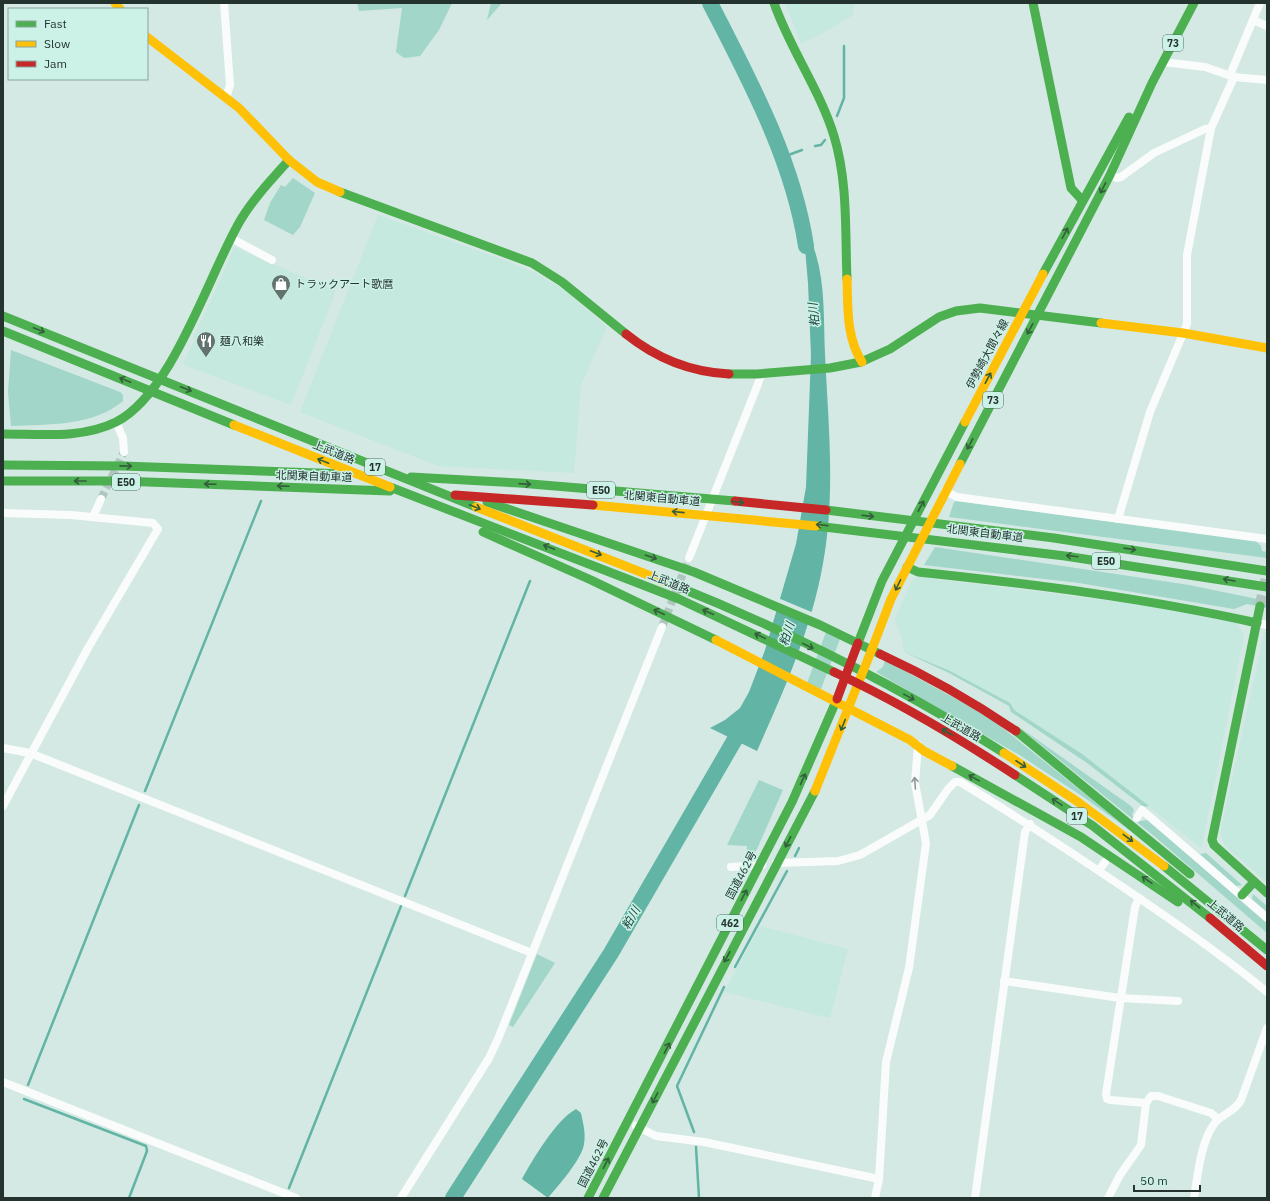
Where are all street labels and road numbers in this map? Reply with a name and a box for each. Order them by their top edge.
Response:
road number: 73 [1163,35,1183,51]
street label: 伊勢崎大間々線 [963,317,1011,391]
road number: 73 [983,392,1003,408]
street label: 上武道路 [311,437,357,467]
road number: 17 [365,459,385,475]
street label: 北関東自動車道 [275,468,353,484]
road number: E50 [112,474,140,490]
road number: E50 [587,482,615,498]
street label: 北関東自動車道 [623,488,701,508]
street label: 北関東自動車道 [946,521,1024,545]
road number: E50 [1092,553,1120,569]
street label: 上武道路 [646,567,692,597]
street label: 上武道路 [938,710,984,744]
road number: 17 [1067,808,1087,824]
street label: 国道462号 [722,848,760,902]
street label: 上武道路 [1205,895,1247,935]
road number: 462 [717,915,743,931]
street label: 国道462号 [575,1136,611,1190]

